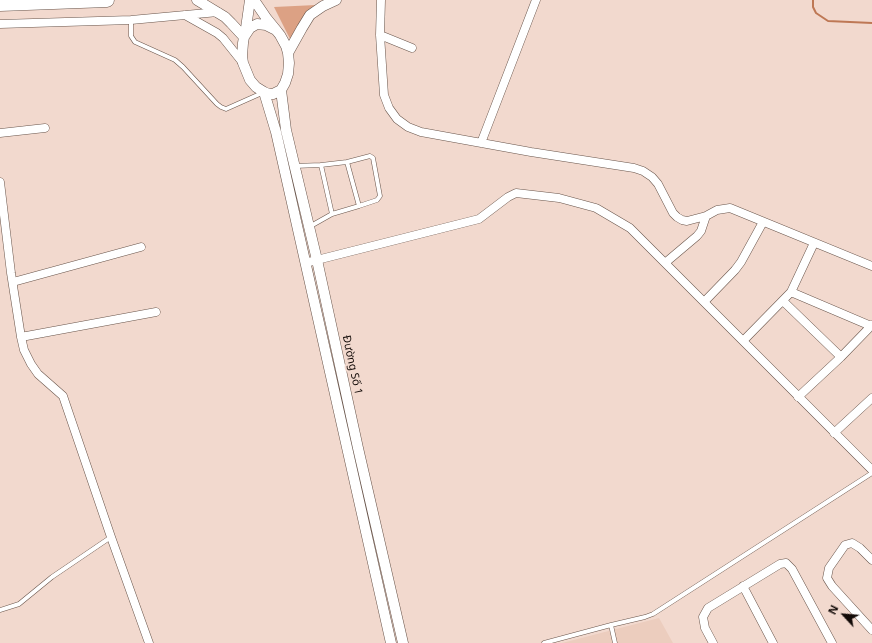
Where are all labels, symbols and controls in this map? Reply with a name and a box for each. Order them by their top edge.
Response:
street label: Đường Số 1 [339,334,365,396]
north arrow [824,595,864,635]
text: N [824,602,841,617]

